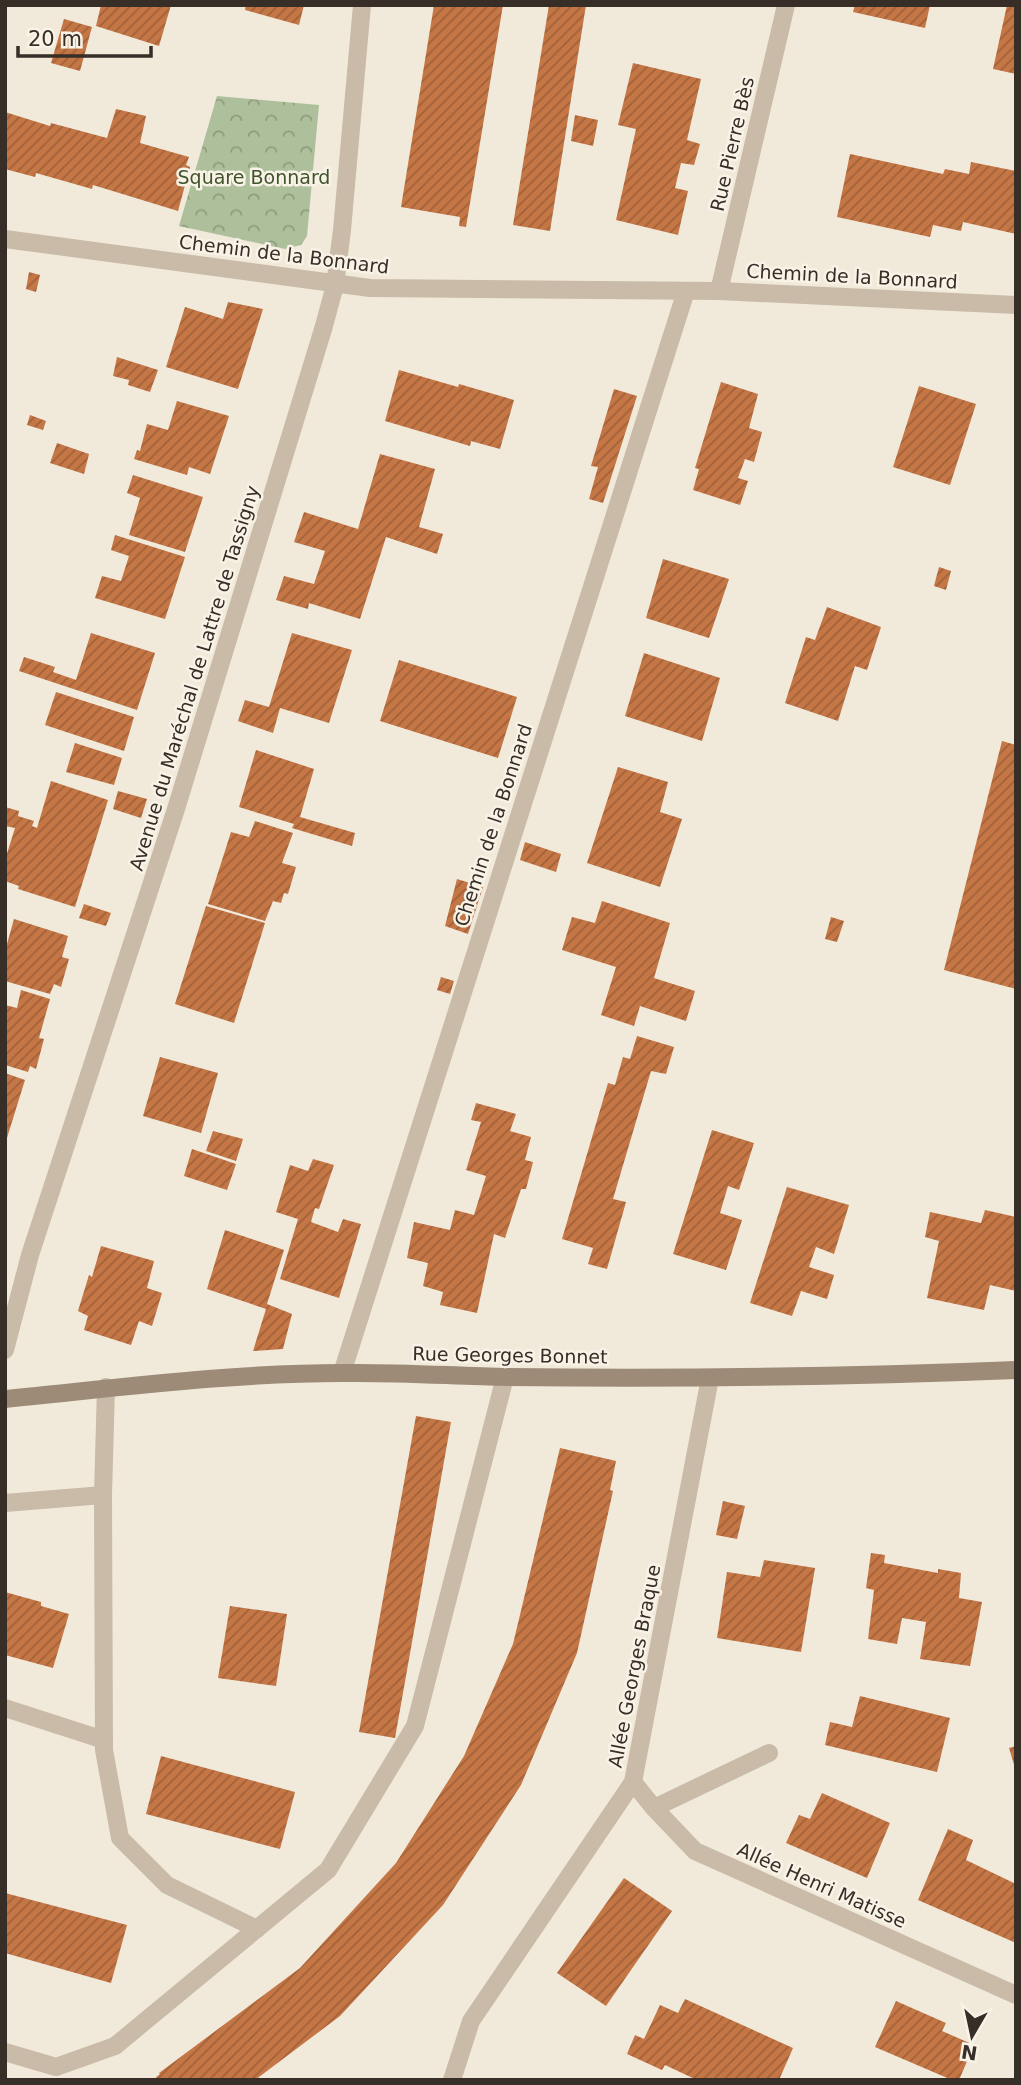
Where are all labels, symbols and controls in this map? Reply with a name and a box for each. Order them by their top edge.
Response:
scale bar [18,14,150,58]
text: 20 m [28,27,82,51]
street label: Rue Pierre Bès [706,75,758,213]
park label: Square Bonnard [178,166,330,188]
street label: Chemin de la Bonnard [178,230,390,278]
street label: Chemin de la Bonnard [746,259,958,293]
street label: Avenue du Maréchal de Lattre de Tassigny [125,483,263,873]
street label: Chemin de la Bonnard [450,721,536,929]
street label: Rue Georges Bonnet [412,1342,608,1368]
street label: Allée Georges Braque [604,1563,664,1769]
street label: Allée Henri Matisse [734,1838,910,1932]
north arrow [937,2001,1007,2071]
text: N [960,2041,979,2065]

